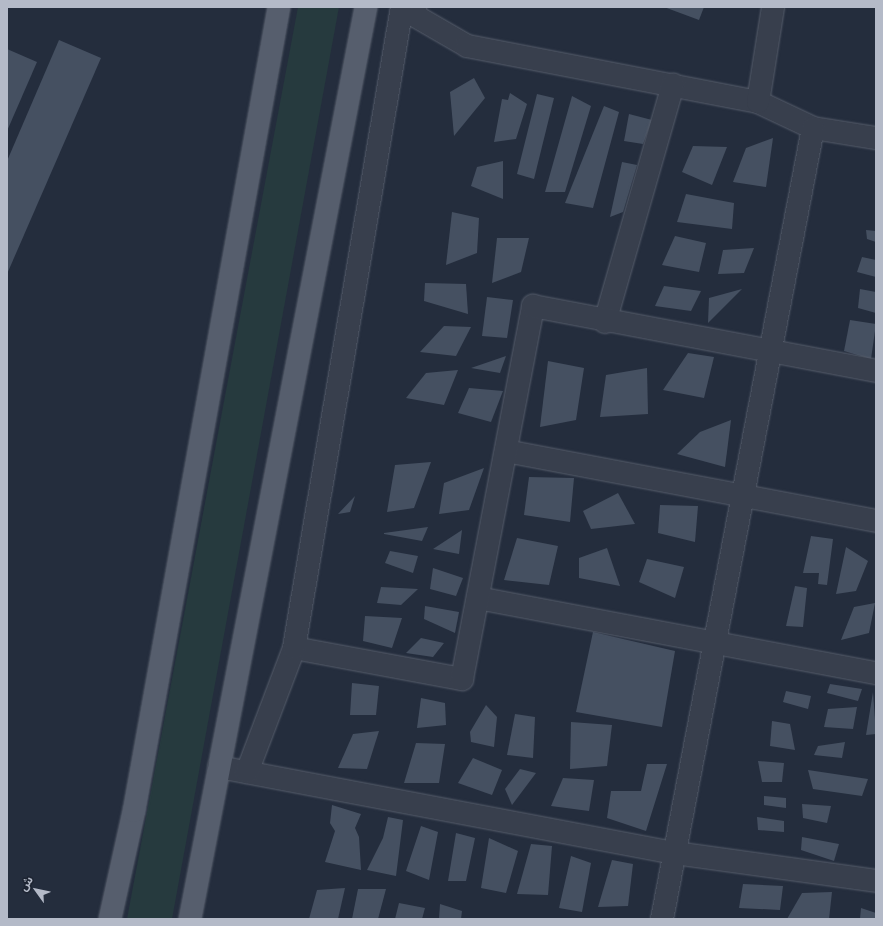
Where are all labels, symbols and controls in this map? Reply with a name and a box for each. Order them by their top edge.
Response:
north arrow [16,870,56,910]
text: ش [16,873,35,893]

